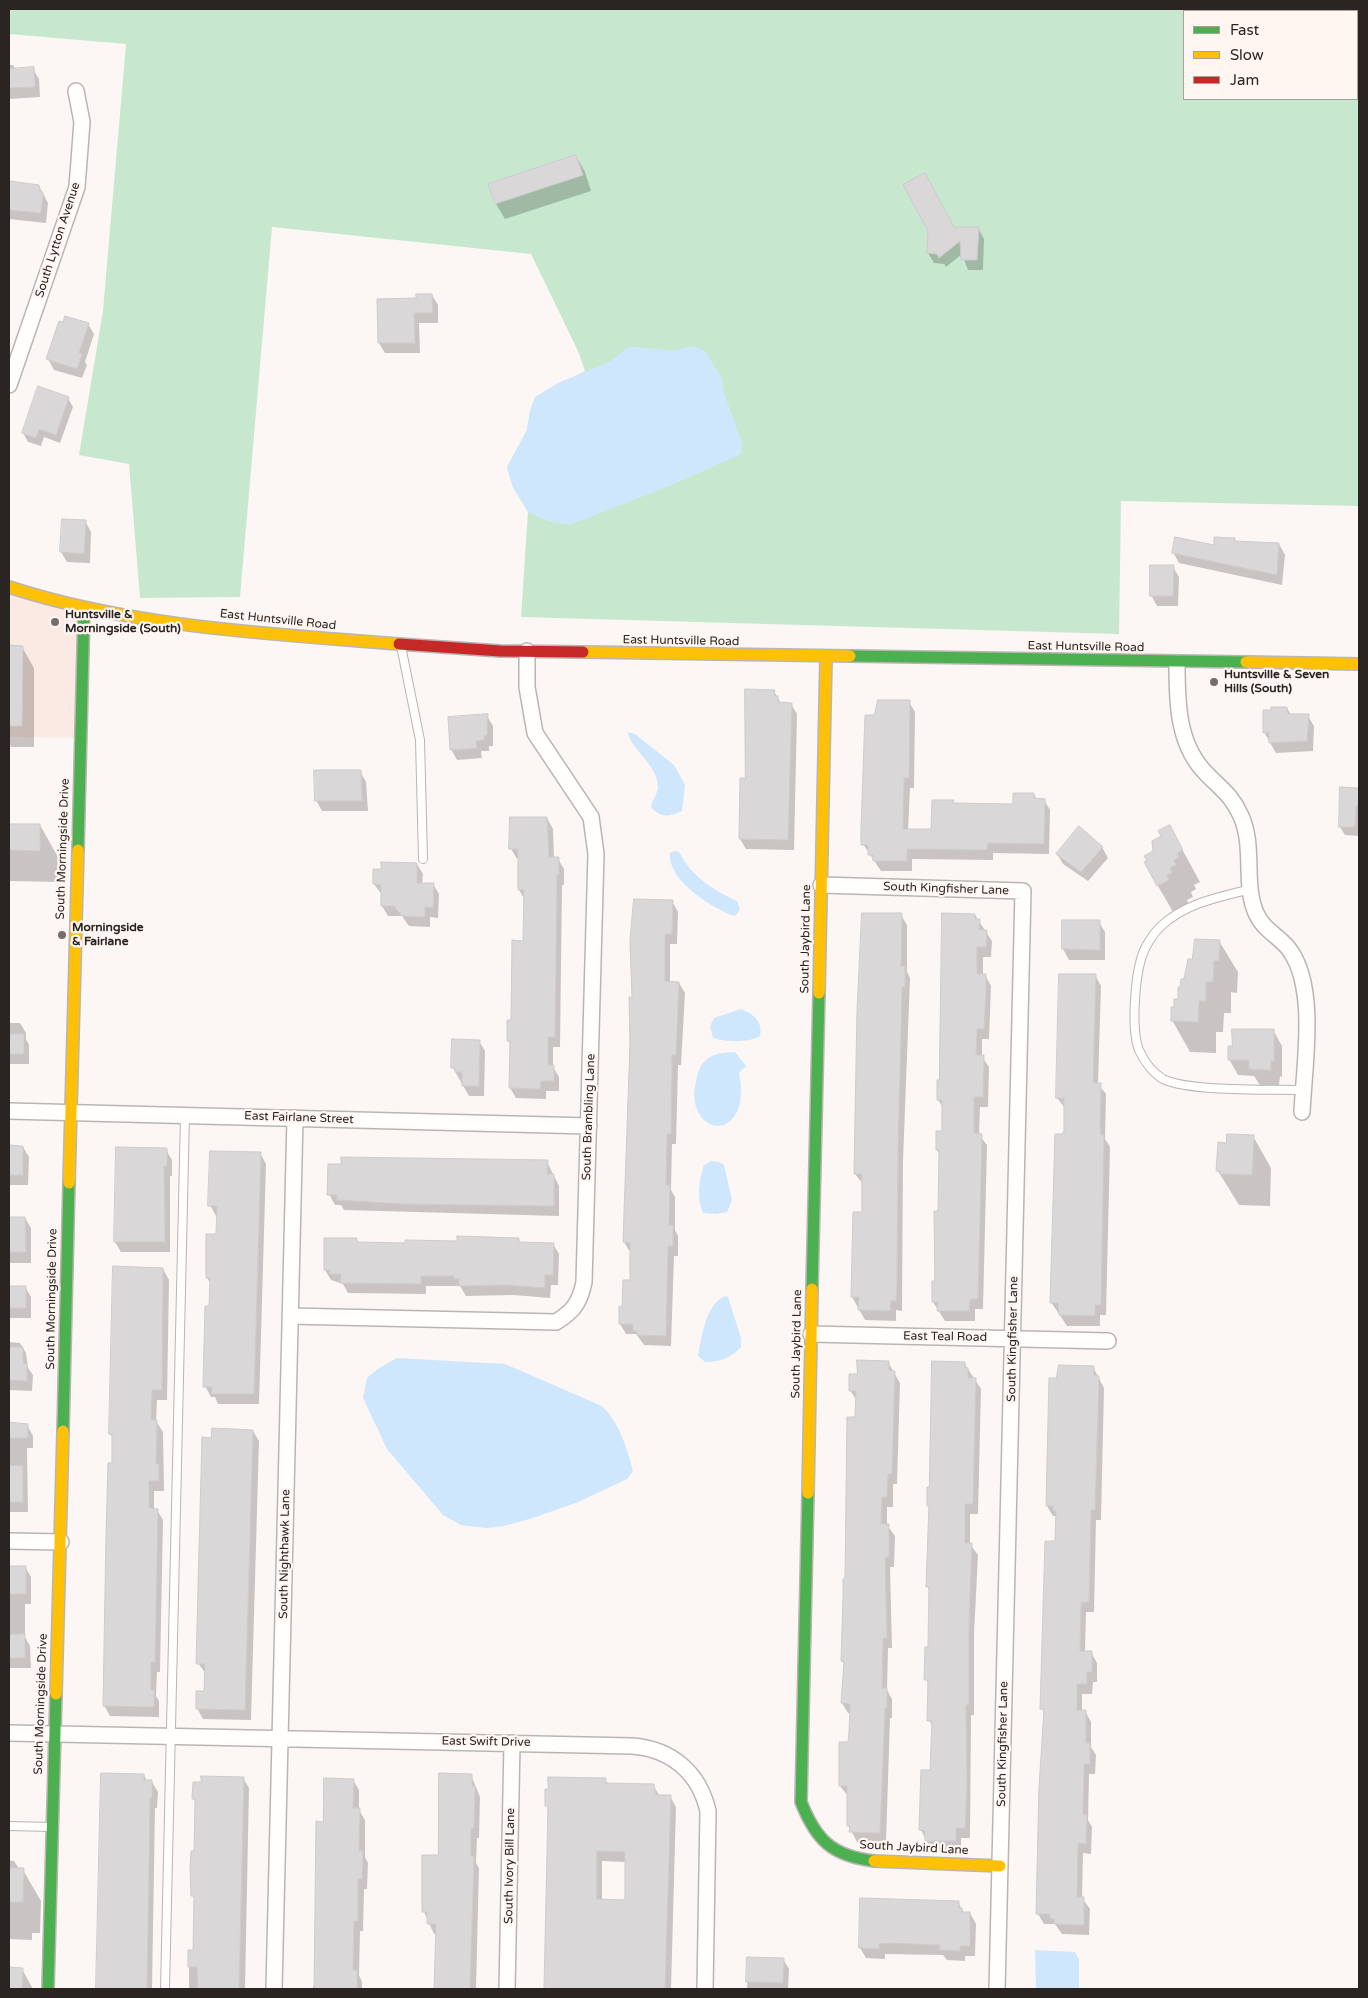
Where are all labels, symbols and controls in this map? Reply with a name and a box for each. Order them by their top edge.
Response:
legend [1183,10,1358,100]
text: Fast [1230,21,1259,39]
text: Slow [1230,46,1264,64]
text: Jam [1230,71,1259,89]
street label: South Lytton Avenue [33,181,83,299]
street label: East Huntsville Road [219,607,337,633]
place label: Huntsville & Morningside (South) [65,608,181,636]
marker: Huntsville & Morningside (South) [49,616,61,628]
street label: East Huntsville Road [622,633,740,649]
street label: East Huntsville Road [1027,639,1145,655]
place label: Huntsville & Seven Hills (South) [1224,668,1329,696]
marker: Huntsville & Seven Hills (South) [1208,676,1220,688]
street label: South Morningside Drive [53,778,73,920]
street label: South Kingfisher Lane [883,880,1009,898]
street label: South Jaybird Lane [798,884,814,994]
place label: Morningside & Fairlane [72,921,144,949]
marker: Morningside & Fairlane [56,929,68,941]
street label: South Brambling Lane [580,1053,598,1181]
street label: East Fairlane Street [244,1109,354,1127]
street label: South Morningside Drive [44,1228,60,1370]
street label: South Kingfisher Lane [1005,1276,1021,1402]
street label: South Jaybird Lane [789,1289,805,1399]
street label: East Teal Road [903,1329,987,1345]
street label: South Nighthawk Lane [277,1489,293,1619]
street label: South Morningside Drive [31,1633,51,1775]
street label: South Kingfisher Lane [995,1681,1011,1807]
street label: East Swift Drive [441,1734,531,1750]
street label: South Ivory Bill Lane [502,1808,518,1924]
street label: South Jaybird Lane [859,1838,969,1858]

